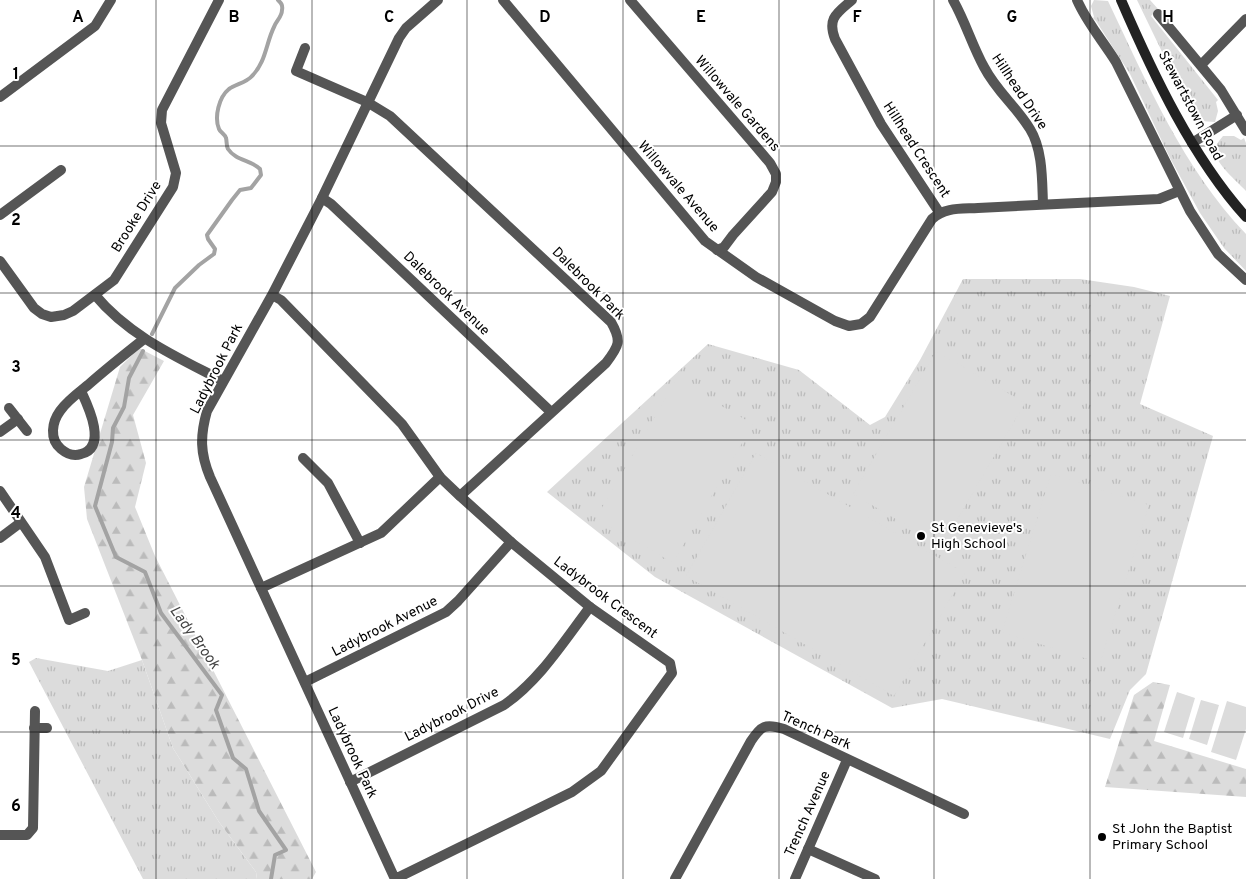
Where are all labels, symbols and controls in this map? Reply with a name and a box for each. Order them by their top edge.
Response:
text: A [72,8,84,28]
text: B [228,8,240,28]
text: C [384,8,394,28]
text: D [539,8,551,28]
text: E [696,8,706,28]
text: F [852,8,862,28]
text: G [1007,8,1017,28]
text: H [1162,8,1174,28]
street label: Stewartstown Road [1154,48,1226,164]
street label: Hillhead Drive [987,51,1051,133]
street label: Willowvale Gardens [691,53,783,155]
text: 1 [13,65,19,85]
street label: Hillhead Crescent [879,99,953,201]
street label: Willowvale Avenue [634,138,722,236]
street label: Brooke Drive [108,178,166,256]
text: 2 [11,211,21,231]
street label: Dalebrook Park [548,244,628,324]
street label: Dalebrook Avenue [399,248,493,340]
street label: Ladybrook Park [187,321,247,417]
text: 3 [11,358,21,378]
text: 4 [11,504,21,524]
place label: St Genevieve's High School [931,520,1023,553]
marker: St Genevieve's High School [915,530,927,542]
street label: Ladybrook Crescent [550,553,660,643]
street label: Ladybrook Avenue [329,593,441,661]
water label: Lady Brook [165,603,224,674]
text: 5 [11,651,21,671]
street label: Ladybrook Drive [402,684,502,746]
street label: Ladybrook Park [323,705,381,801]
street label: Trench Park [778,708,854,754]
street label: Trench Avenue [781,768,835,860]
text: 6 [11,797,21,817]
place label: St John the Baptist Primary School [1112,821,1232,854]
marker: St John the Baptist Primary School [1096,831,1108,843]

